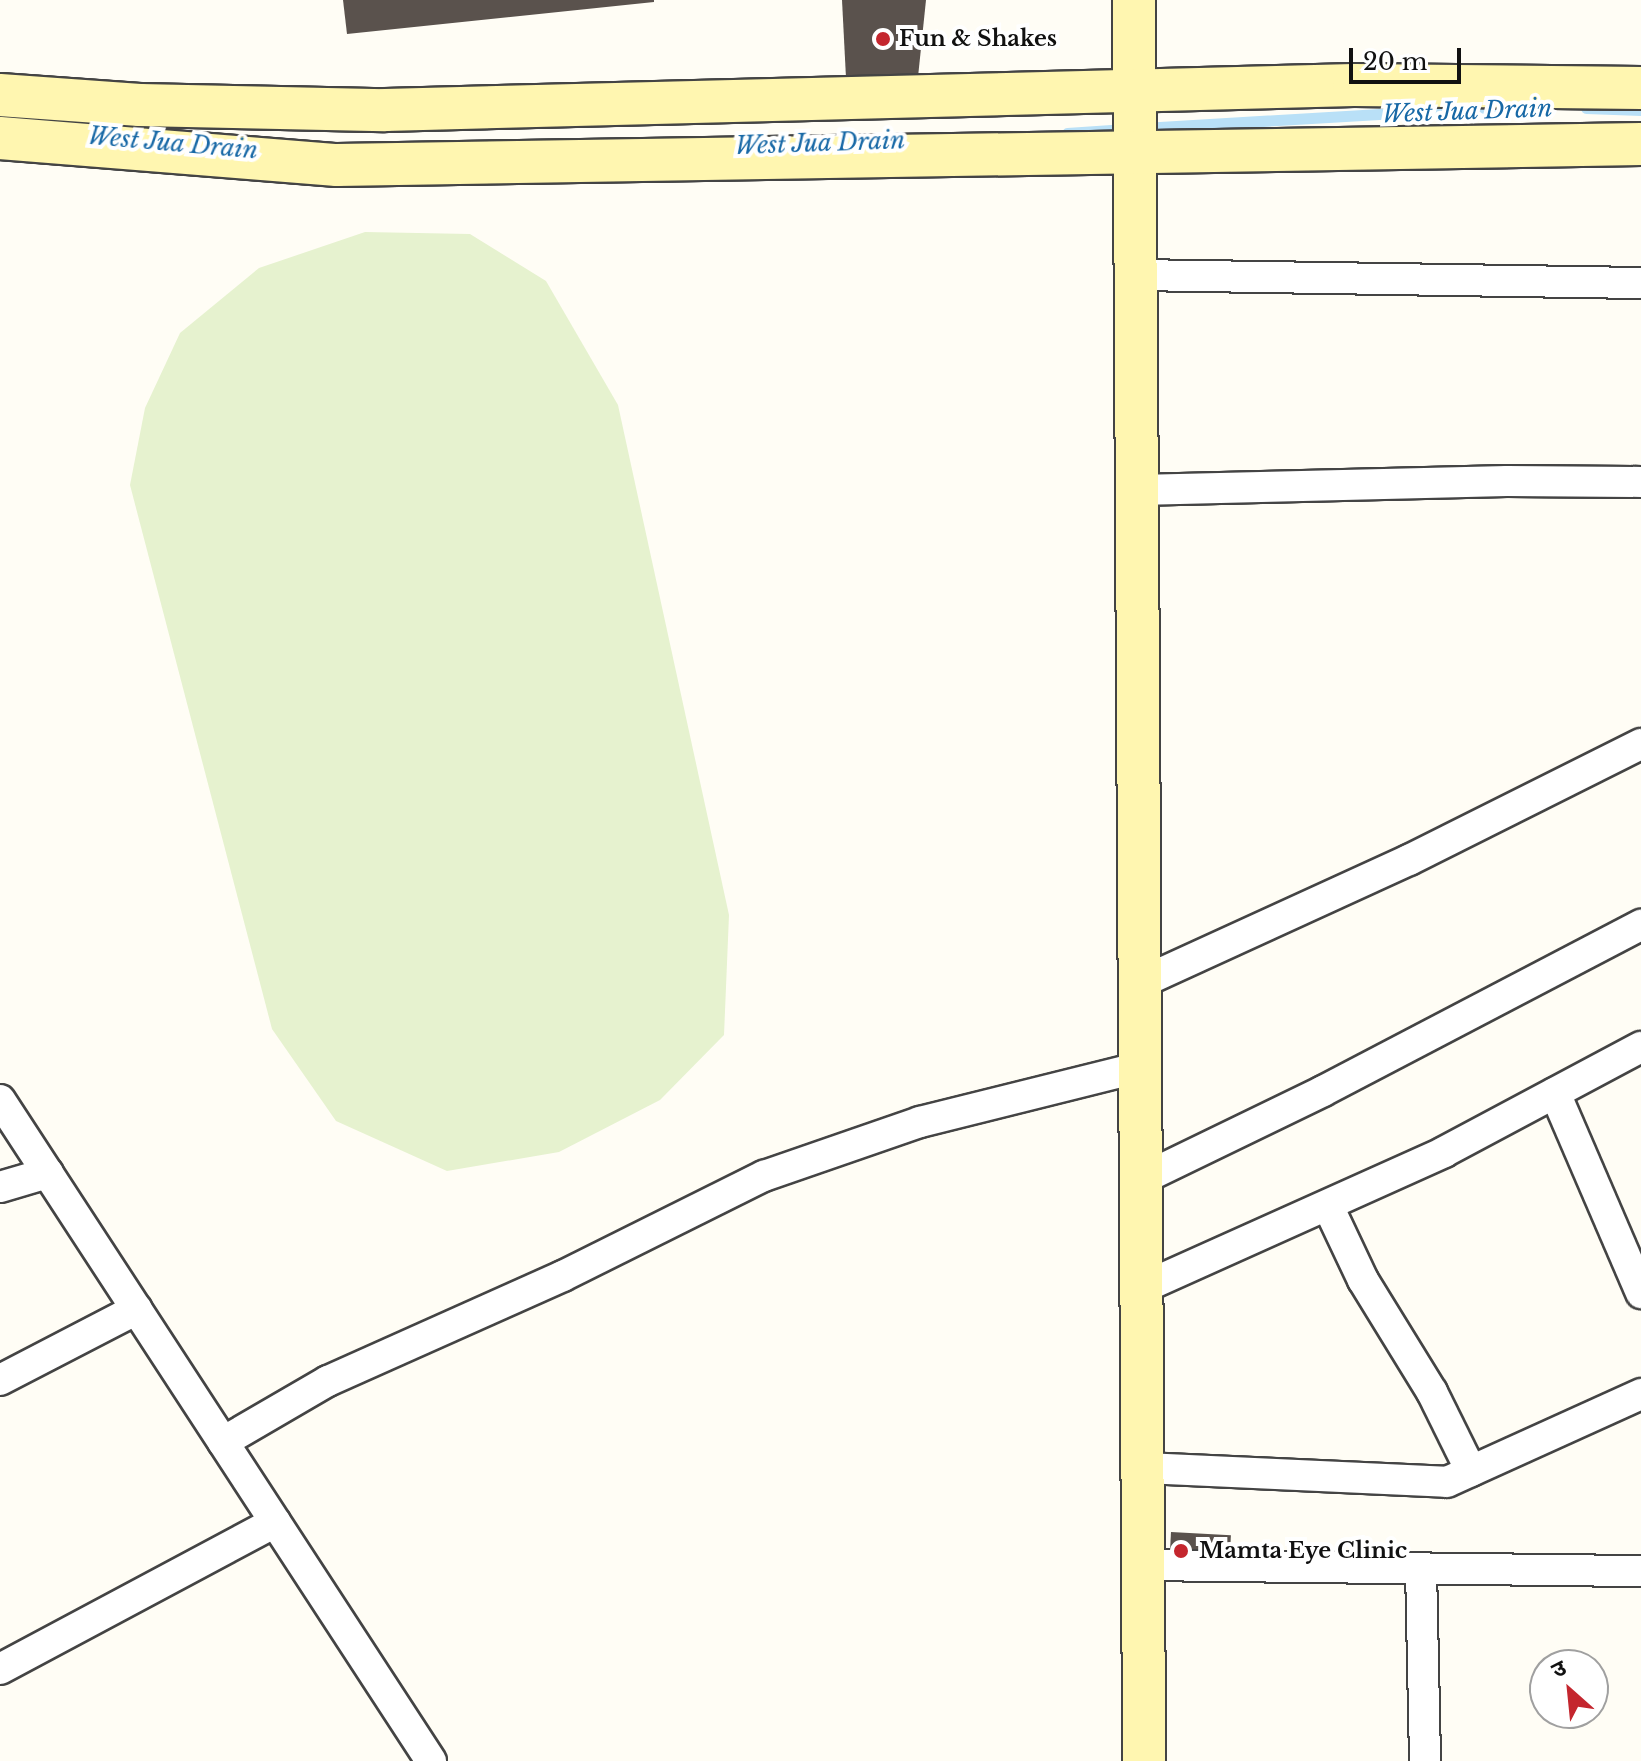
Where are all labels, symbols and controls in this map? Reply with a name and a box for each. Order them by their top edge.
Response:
place label: Fun & Shakes [899,26,1057,52]
marker: Fun & Shakes [874,30,892,48]
scale bar [1353,32,1465,82]
text: 20 m [1363,47,1428,76]
water label: West Jua Drain [1380,94,1554,128]
water label: West Jua Drain [86,121,260,165]
water label: West Jua Drain [733,126,907,160]
place label: Mamta Eye Clinic [1199,1538,1407,1564]
marker: Mamta Eye Clinic [1170,1540,1192,1562]
north arrow [1529,1649,1609,1729]
text: उ [1547,1654,1571,1684]

